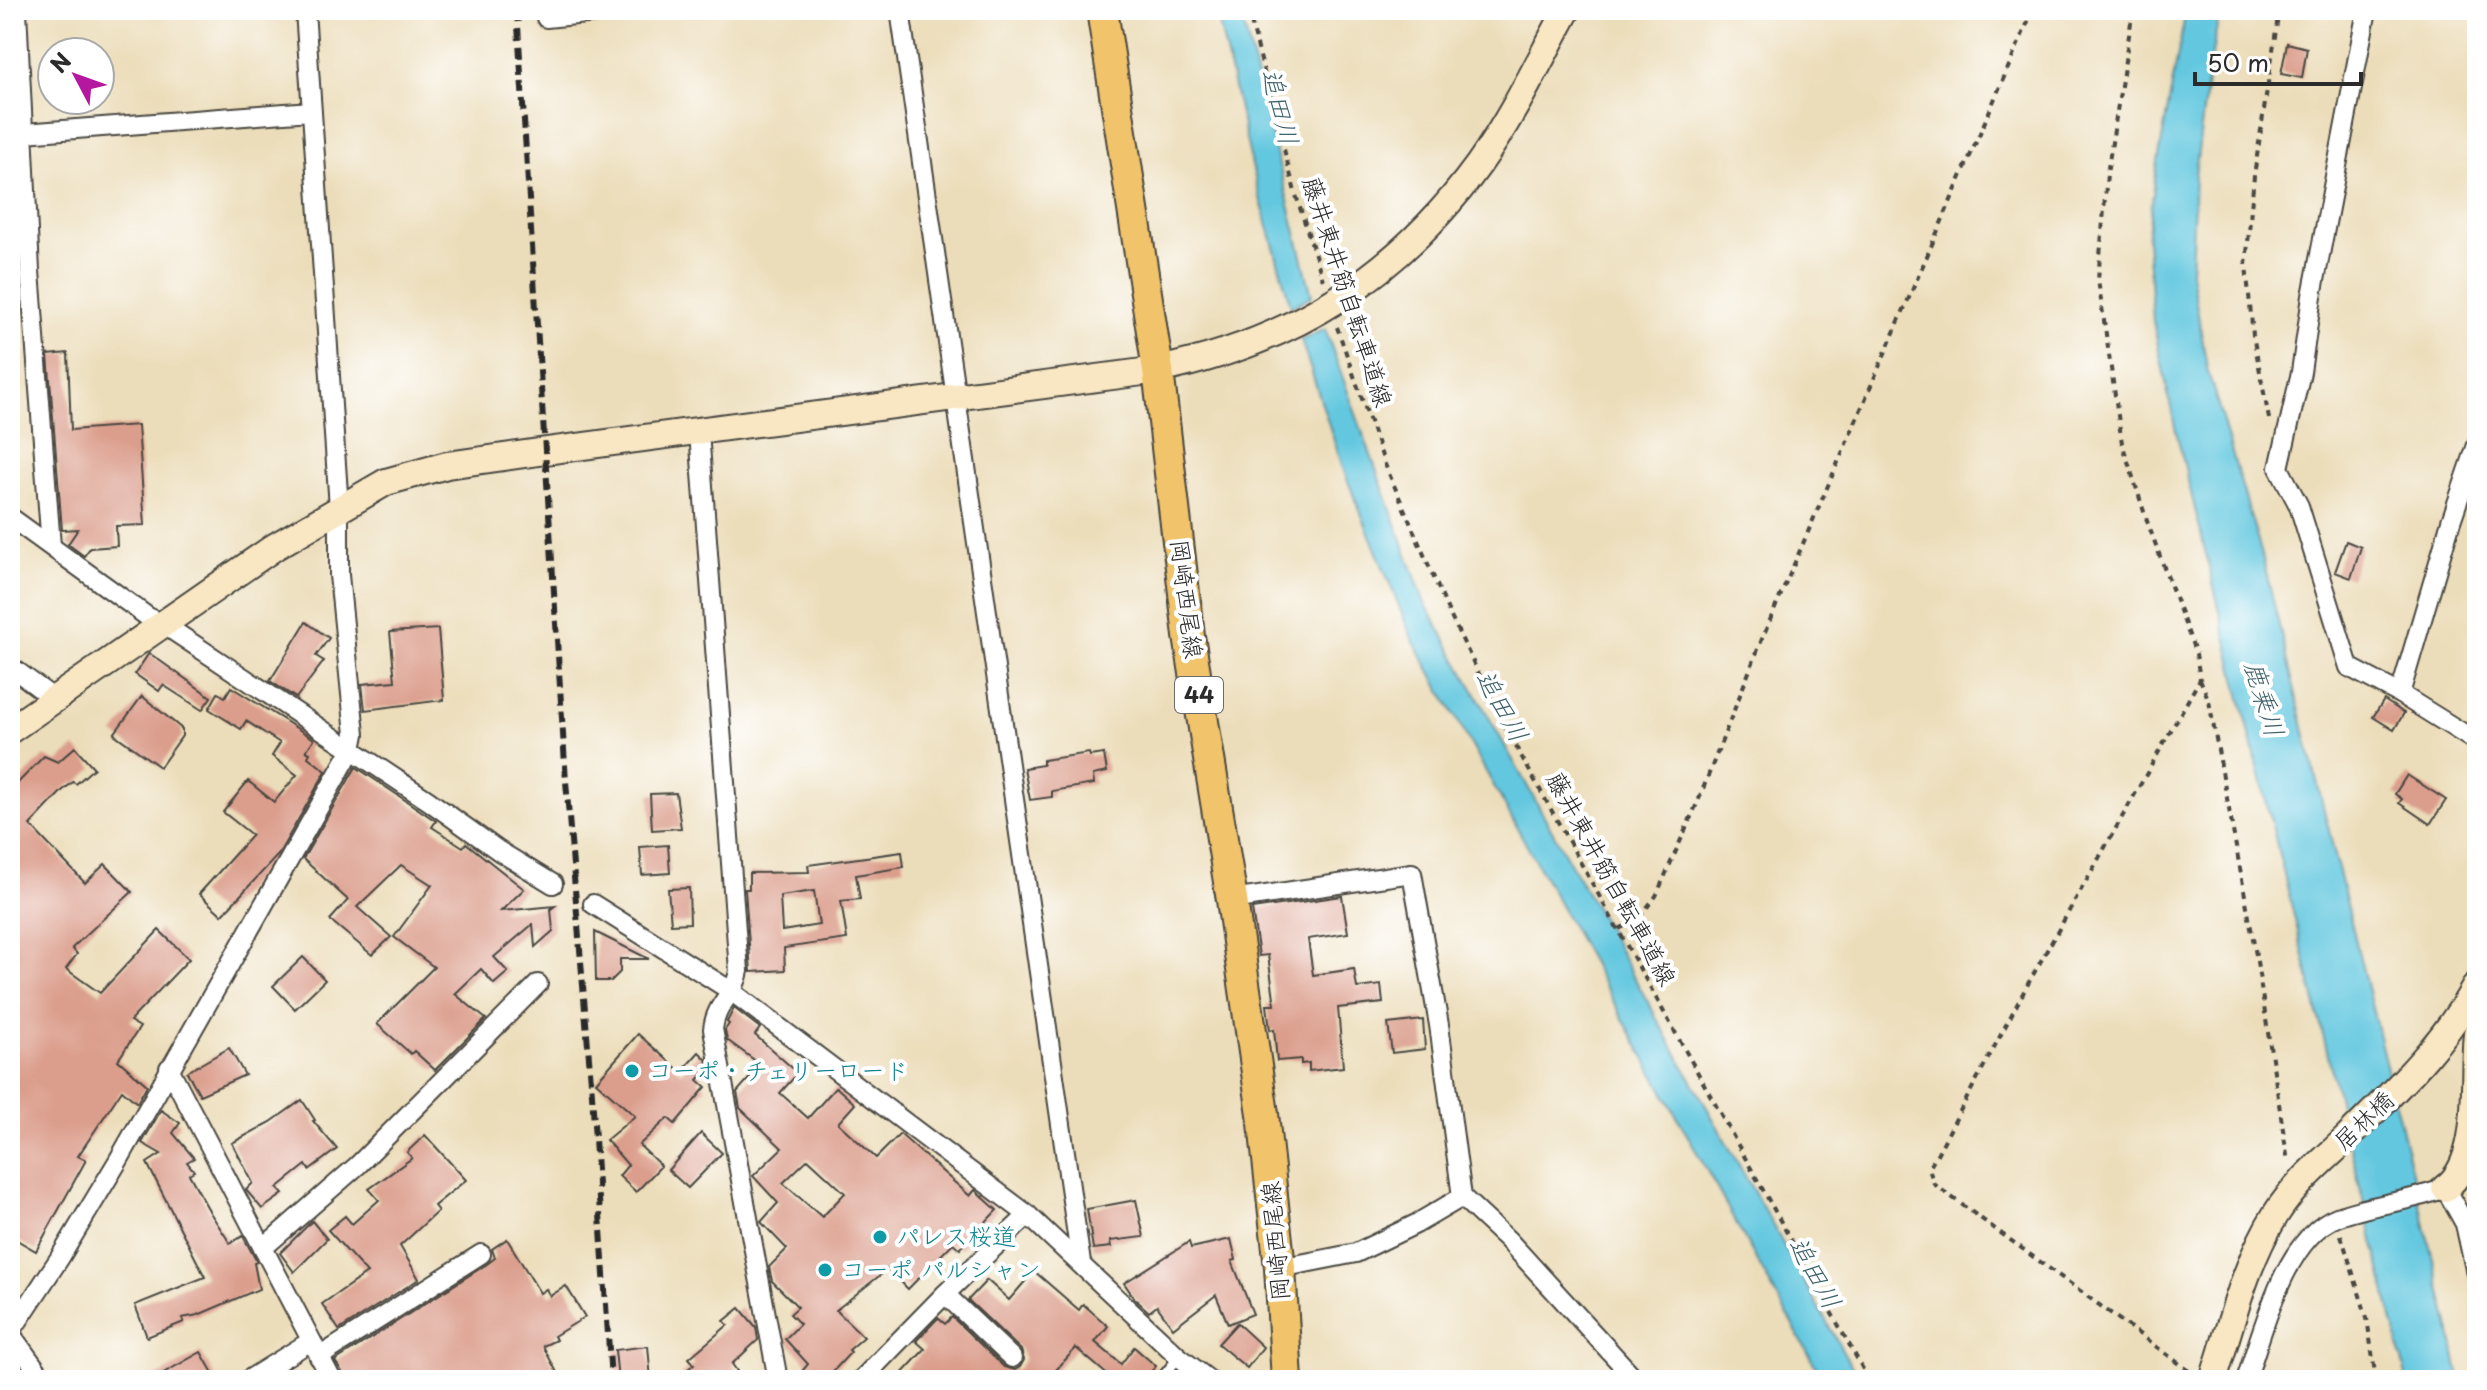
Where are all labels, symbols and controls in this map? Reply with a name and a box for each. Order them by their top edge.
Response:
north arrow [36,36,116,116]
scale bar [2195,36,2361,86]
text: N [42,44,78,79]
text: 50 m [2207,44,2269,80]
water label: 追田川 [1253,64,1310,149]
street label: 藤井東井筋自転車道線 [1295,172,1403,411]
street label: 岡崎西尾線 [1163,537,1213,661]
water label: 鹿乗川 [2235,656,2295,742]
water label: 追田川 [1467,662,1539,749]
road number: 44 [1175,677,1223,713]
street label: 藤井東井筋自転車道線 [1539,764,1687,992]
place label: コーポ・チェリーロード [648,1051,909,1087]
marker: コーポ・チェリーロード [623,1062,641,1080]
street label: 居林橋 [2324,1082,2401,1158]
street label: 岡崎西尾線 [1251,1180,1297,1303]
place label: パレス桜道 [896,1217,1016,1253]
marker: パレス桜道 [871,1228,889,1246]
water label: 追田川 [1780,1229,1852,1316]
place label: コーポ パルシャン [841,1250,1041,1286]
marker: コーポ パルシャン [816,1261,834,1279]

